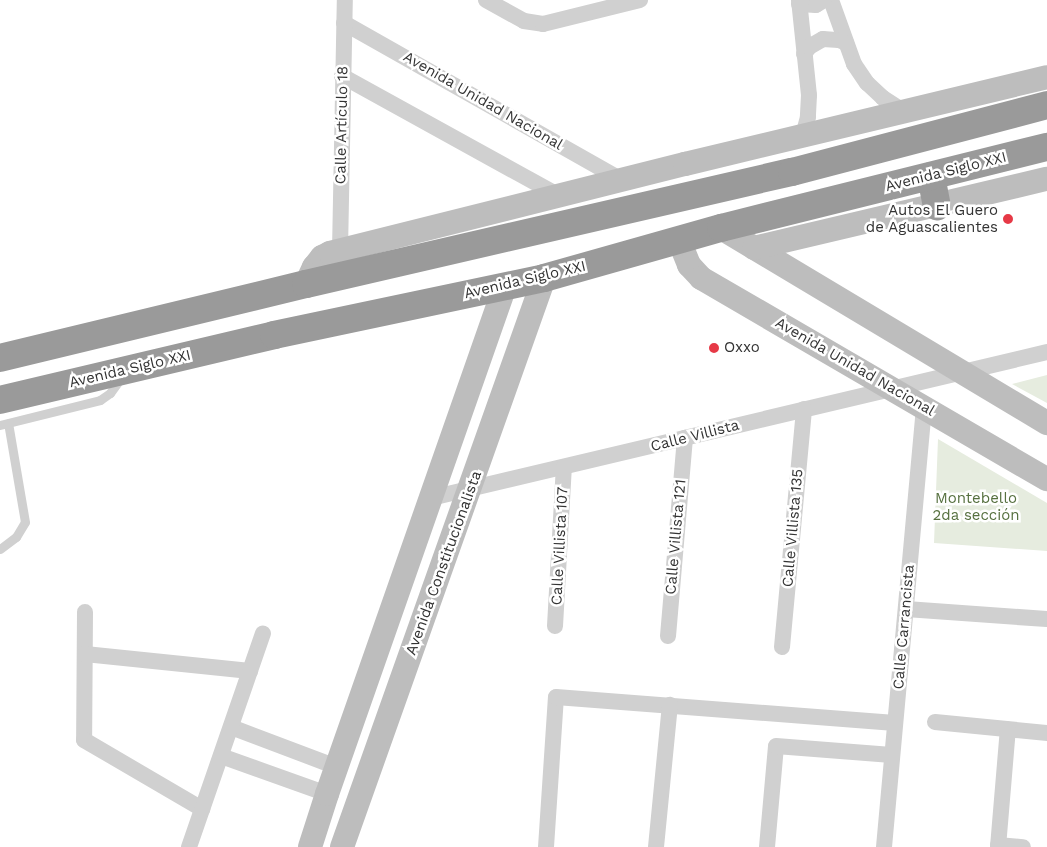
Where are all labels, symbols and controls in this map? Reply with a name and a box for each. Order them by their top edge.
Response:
street label: Avenida Unidad Nacional [400,48,566,154]
street label: Calle Artículo 18 [332,65,352,185]
street label: Avenida Siglo XXI [883,148,1009,196]
place label: Autos El Guero de Aguascalientes [865,201,998,236]
marker: Autos El Guero de Aguascalientes [1002,213,1014,225]
street label: Avenida Siglo XXI [462,257,588,303]
street label: Avenida Unidad Nacional [772,314,938,420]
place label: Oxxo [724,339,760,357]
marker: Oxxo [708,342,720,354]
street label: Avenida Siglo XXI [67,346,193,392]
street label: Calle Villista [649,416,741,456]
street label: Avenida Constitucionalista [402,468,486,658]
street label: Calle Villista 135 [779,468,807,588]
street label: Calle Villista 121 [662,478,690,596]
street label: Calle Villista 107 [548,486,572,606]
park label: Montebello 2da sección [932,489,1020,524]
street label: Calle Carrancista [890,564,918,690]

